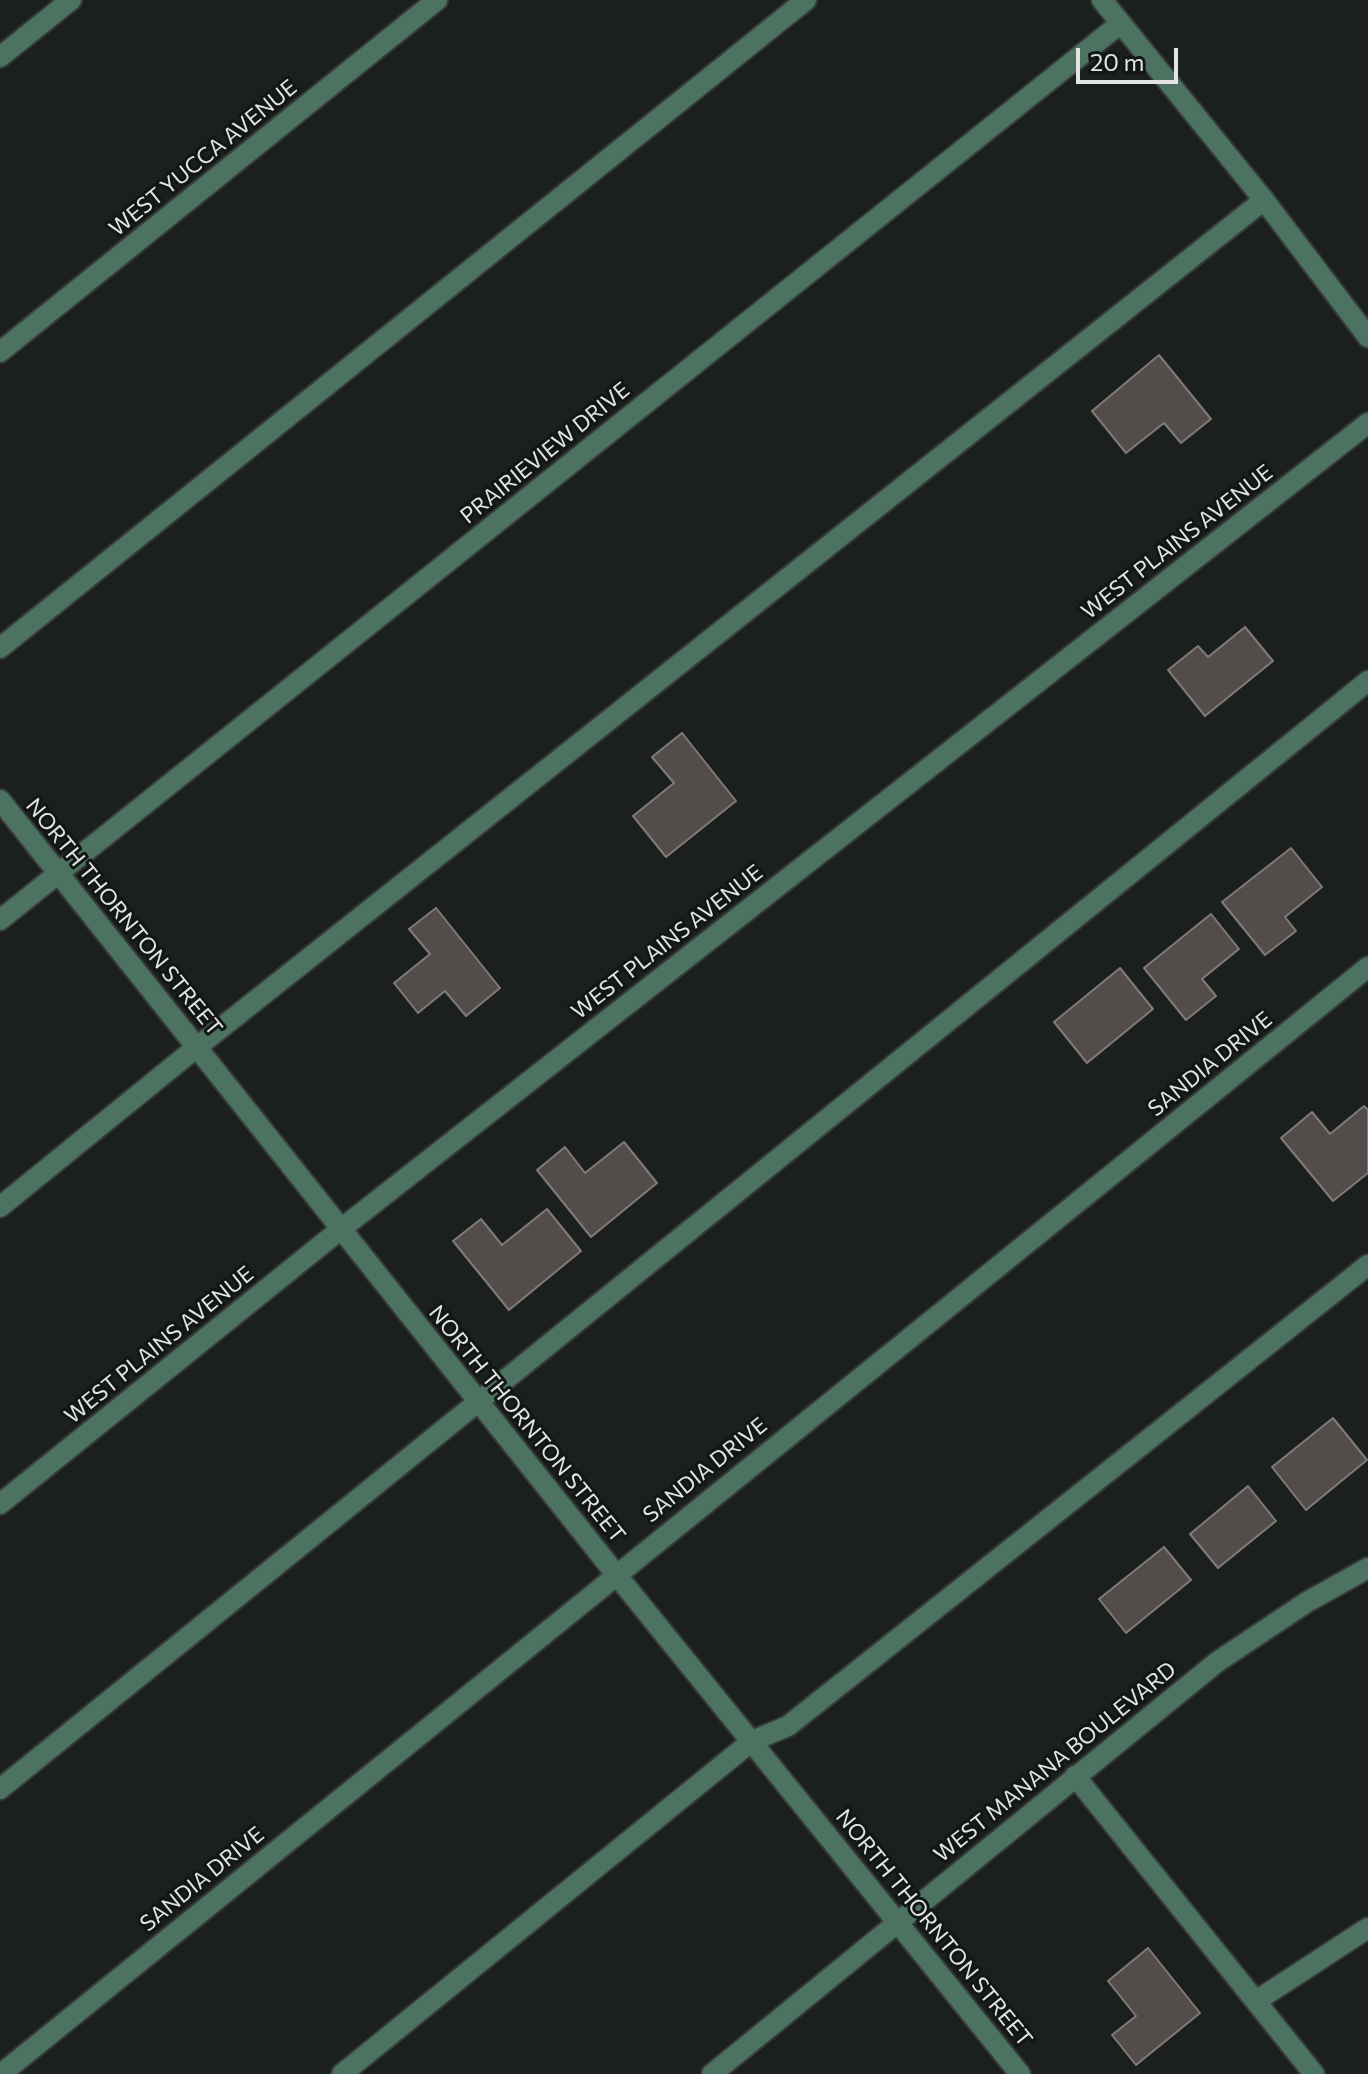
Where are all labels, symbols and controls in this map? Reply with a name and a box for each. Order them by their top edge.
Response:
scale bar [1080,32,1182,82]
text: 20 m [1090,47,1144,76]
street label: WEST YUCCA AVENUE [104,74,302,242]
street label: PRAIRIEVIEW DRIVE [455,377,635,529]
street label: WEST PLAINS AVENUE [1076,459,1278,625]
street label: NORTH THORNTON STREET [20,793,228,1041]
street label: WEST PLAINS AVENUE [566,859,768,1025]
street label: SANDIA DRIVE [1143,1006,1277,1122]
street label: WEST PLAINS AVENUE [59,1261,259,1429]
street label: NORTH THORNTON STREET [423,1300,631,1548]
street label: SANDIA DRIVE [638,1412,772,1528]
street label: WEST MANANA BOULEVARD [929,1656,1181,1868]
street label: NORTH THORNTON STREET [830,1804,1038,2052]
street label: SANDIA DRIVE [135,1821,269,1937]

